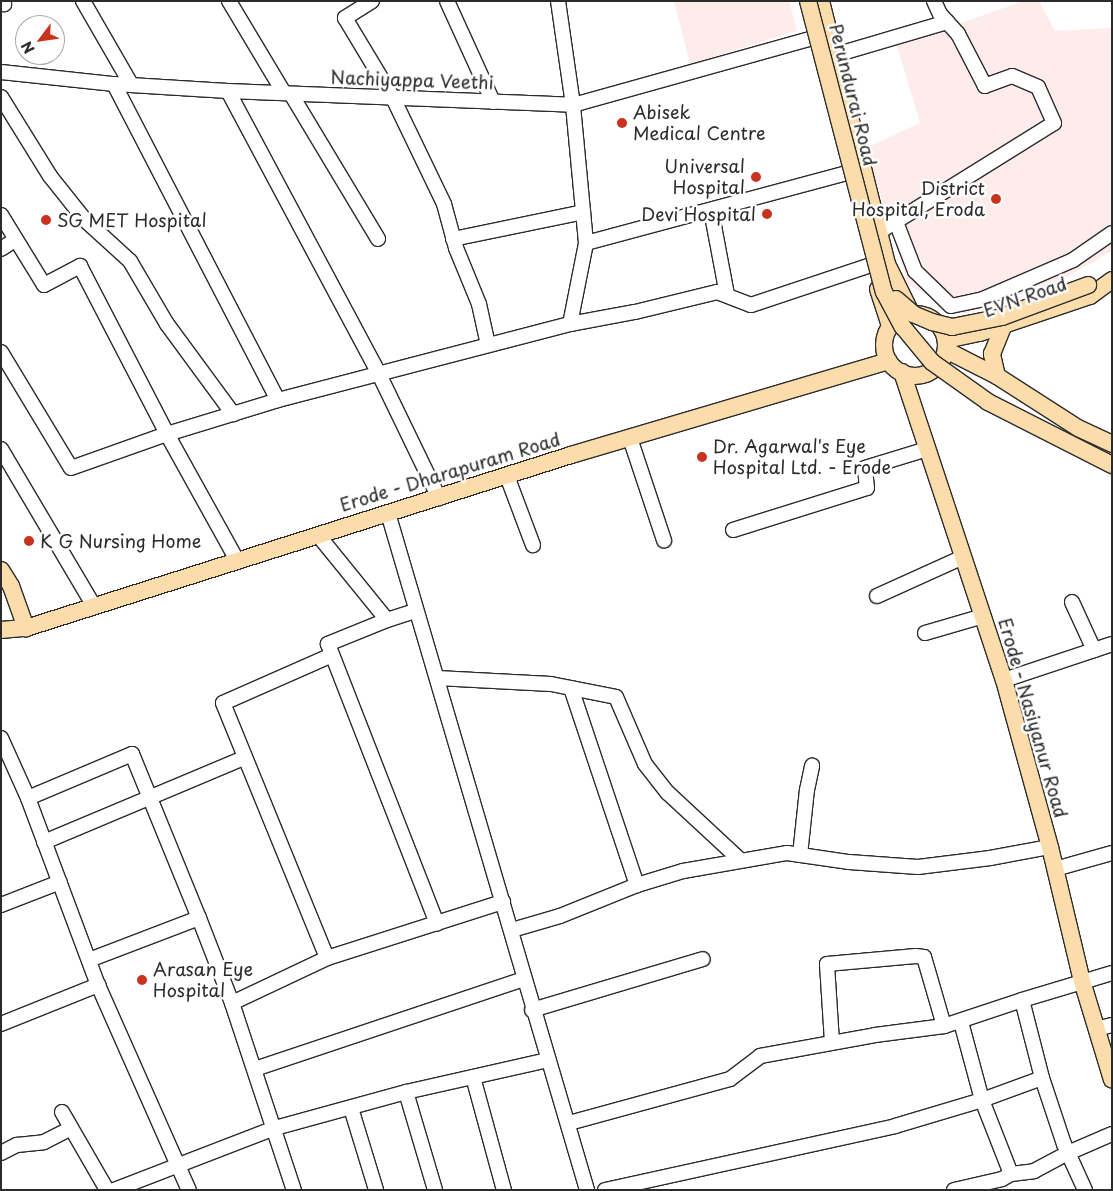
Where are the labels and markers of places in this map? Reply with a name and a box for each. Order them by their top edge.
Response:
place label: Abisek Medical Centre [633,102,765,144]
marker: Abisek Medical Centre [615,116,629,130]
place label: Universal Hospital [664,156,745,198]
marker: Universal Hospital [749,170,763,184]
place label: District Hospital, Eroda [852,178,985,220]
marker: District Hospital, Eroda [989,192,1003,206]
place label: Devi Hospital [640,203,756,225]
marker: Devi Hospital [760,207,774,221]
place label: SG MET Hospital [57,209,208,231]
marker: SG MET Hospital [39,213,53,227]
place label: Dr. Agarwal's Eye Hospital Ltd. - Erode [713,436,892,478]
marker: Dr. Agarwal's Eye Hospital Ltd. - Erode [695,450,709,464]
place label: K G Nursing Home [40,530,203,552]
marker: K G Nursing Home [22,534,36,548]
place label: Arasan Eye Hospital [153,959,253,1002]
marker: Arasan Eye Hospital [135,973,149,987]

